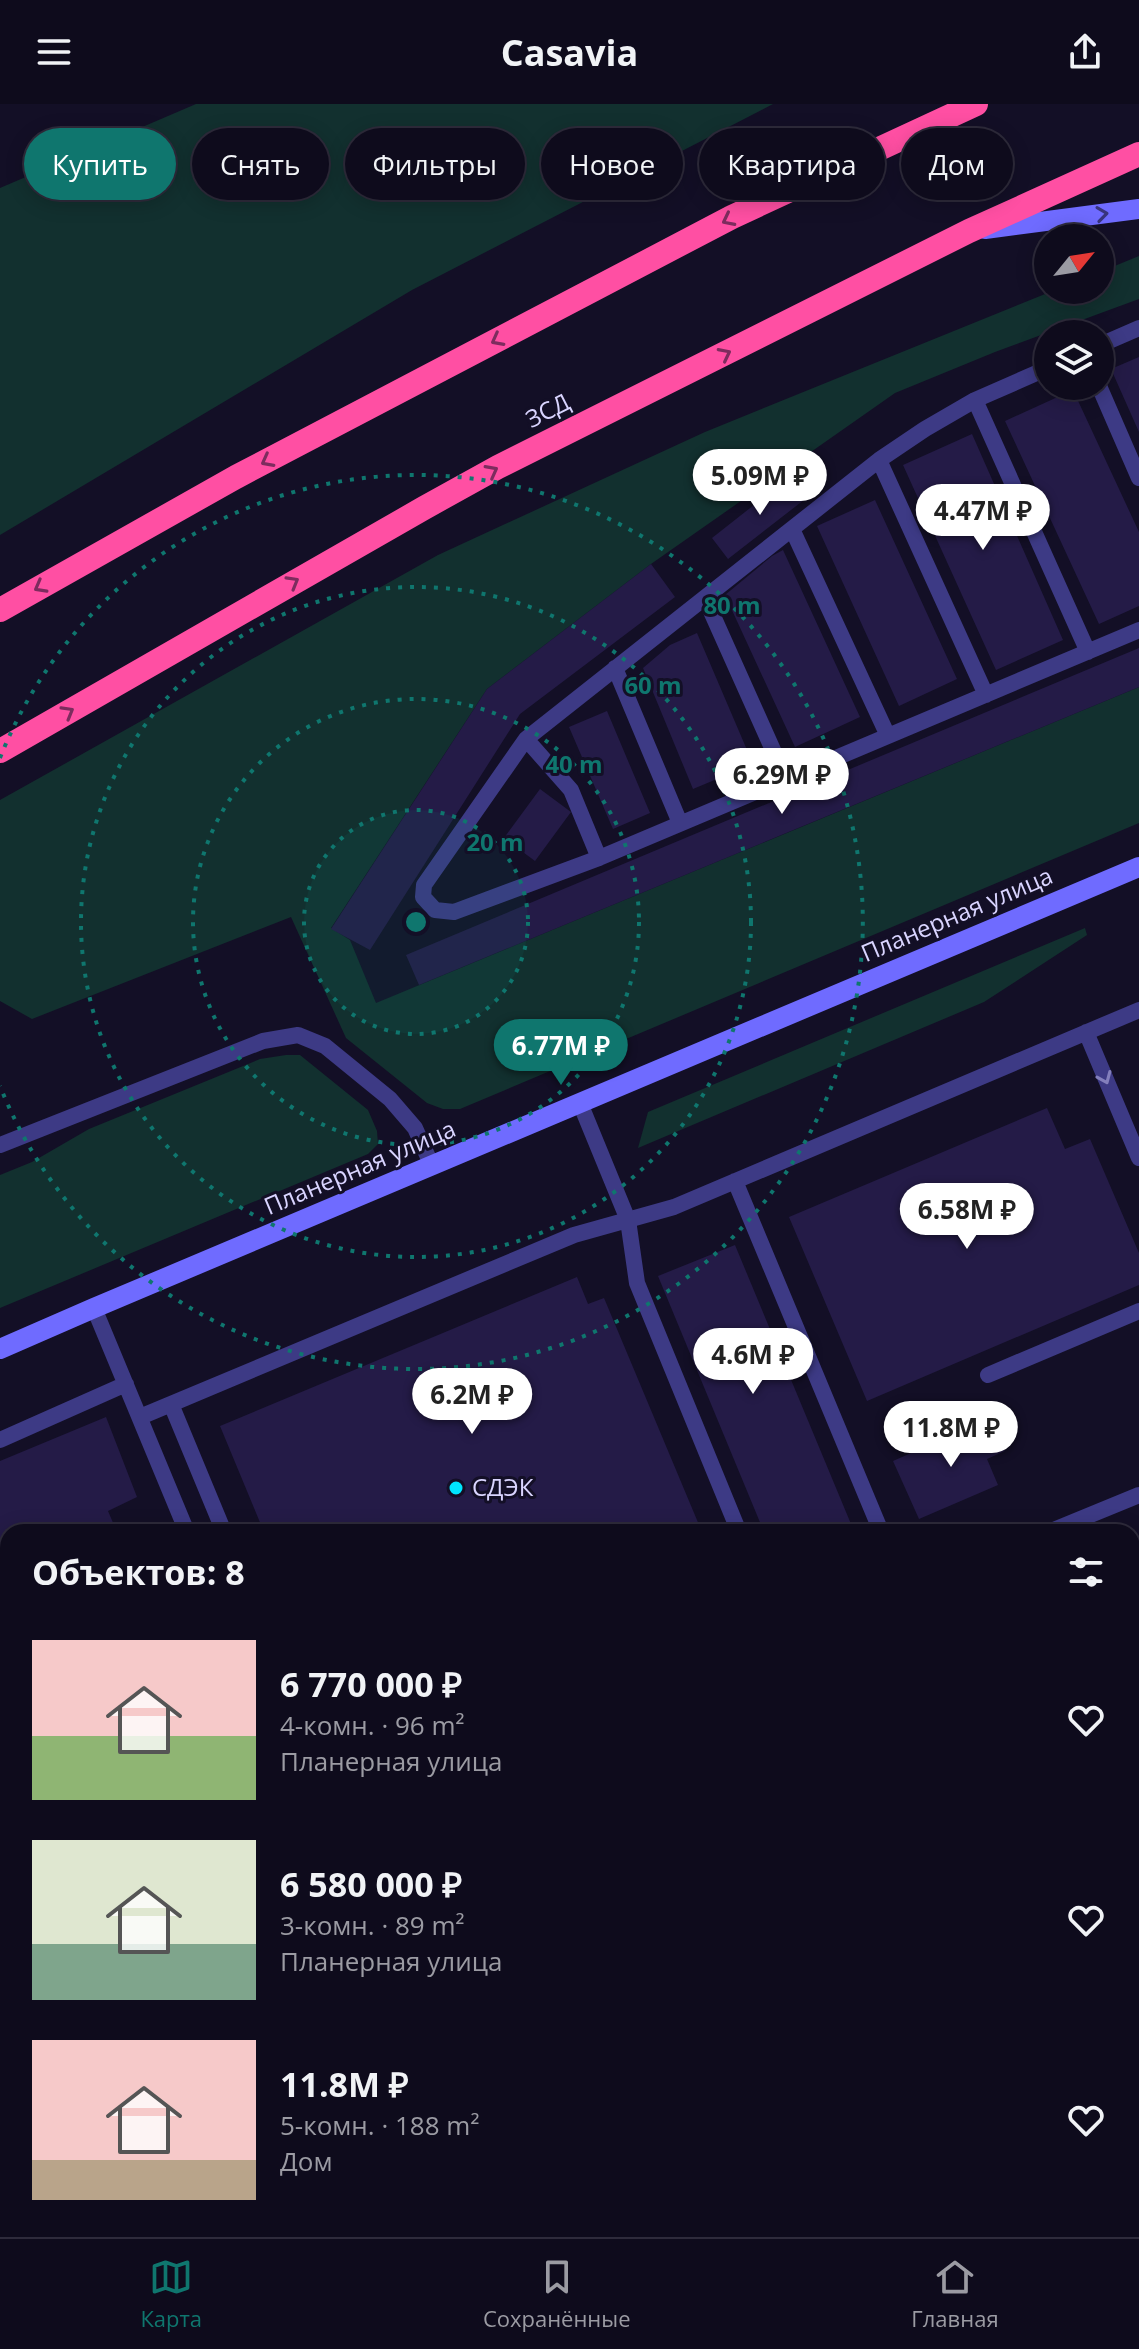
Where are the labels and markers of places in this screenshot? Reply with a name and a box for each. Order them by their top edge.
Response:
pin: 5.09M ₽ [686,449,834,517]
pin: 4.47M ₽ [909,484,1057,552]
pin: 6.29M ₽ [708,748,856,816]
centre of rings [402,908,430,936]
pin: 6.77M ₽ [487,1019,635,1087]
pin: 6.58M ₽ [893,1183,1041,1251]
pin: 4.6M ₽ [688,1328,818,1396]
pin: 6.2M ₽ [407,1368,537,1436]
pin: 11.8M ₽ [877,1401,1025,1469]
place label: СДЭК [472,1470,534,1503]
marker: СДЭК [447,1479,465,1497]

